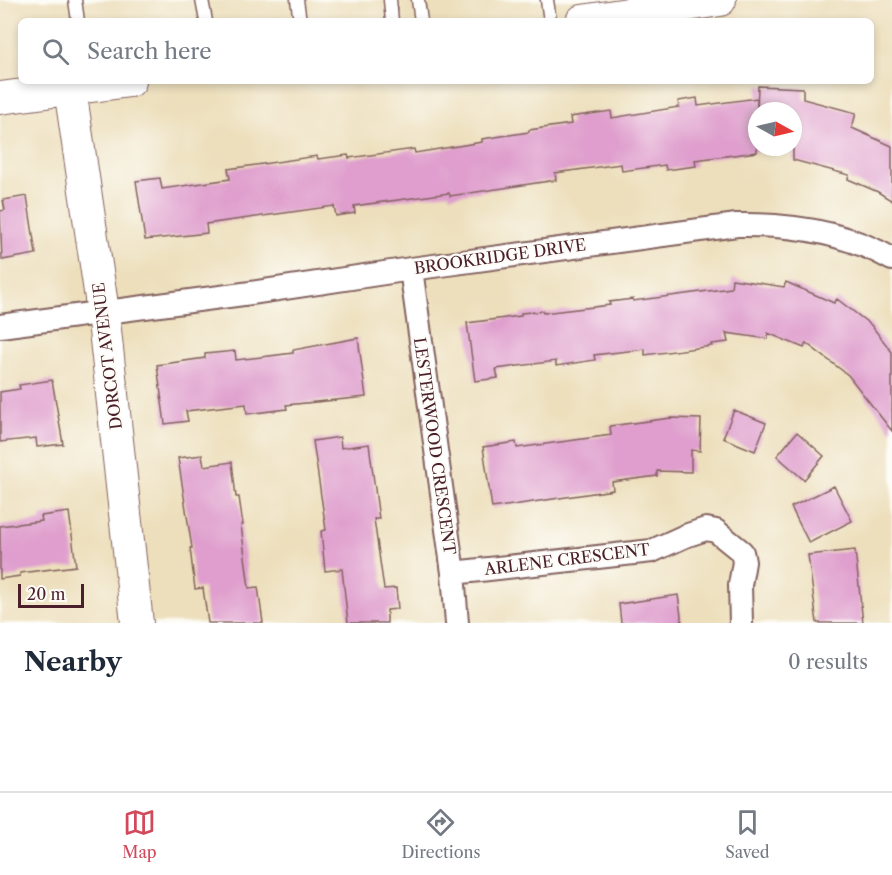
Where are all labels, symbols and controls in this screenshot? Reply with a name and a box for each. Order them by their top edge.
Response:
search box [18,18,874,84]
icon: search [39,35,72,68]
text: Search here [87,38,212,65]
north arrow [748,102,802,156]
street label: BROOKRIDGE DRIVE [413,234,587,278]
street label: DORCOT AVENUE [88,281,126,431]
street label: LESTERWOOD CRESCENT [410,336,460,556]
street label: ARLENE CRESCENT [482,539,651,579]
scale bar [18,581,84,608]
text: 20 m [27,584,66,604]
text: Nearby [24,646,122,678]
text: 0 results [788,650,868,674]
tab: Map [122,806,157,862]
tab: Directions [401,806,480,862]
tab: Saved [725,806,770,862]

